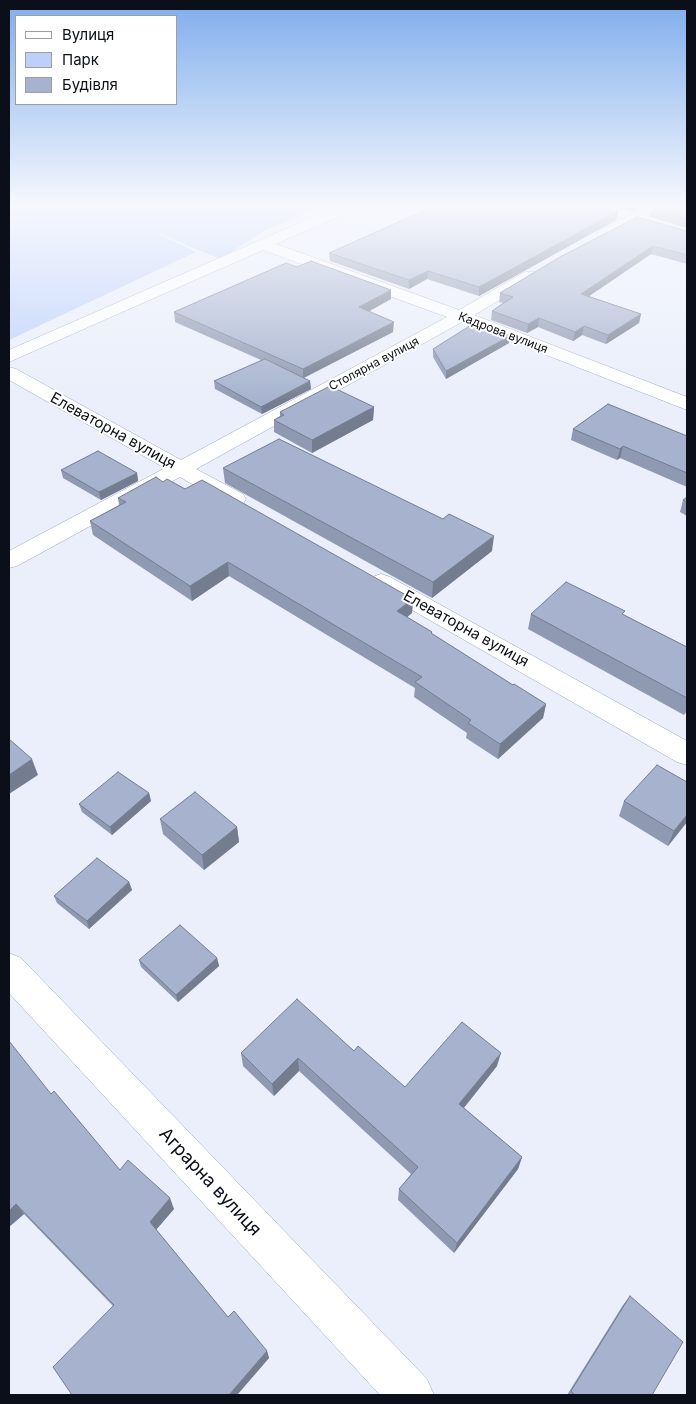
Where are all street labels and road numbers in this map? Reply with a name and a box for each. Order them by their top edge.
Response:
street label: Кадрова вулиця [456,309,550,357]
street label: Столярна вулиця [326,334,422,394]
street label: Елеваторна вулиця [47,389,179,473]
street label: Елеваторна вулиця [400,587,532,671]
street label: Аграрна вулиця [154,1123,266,1241]

